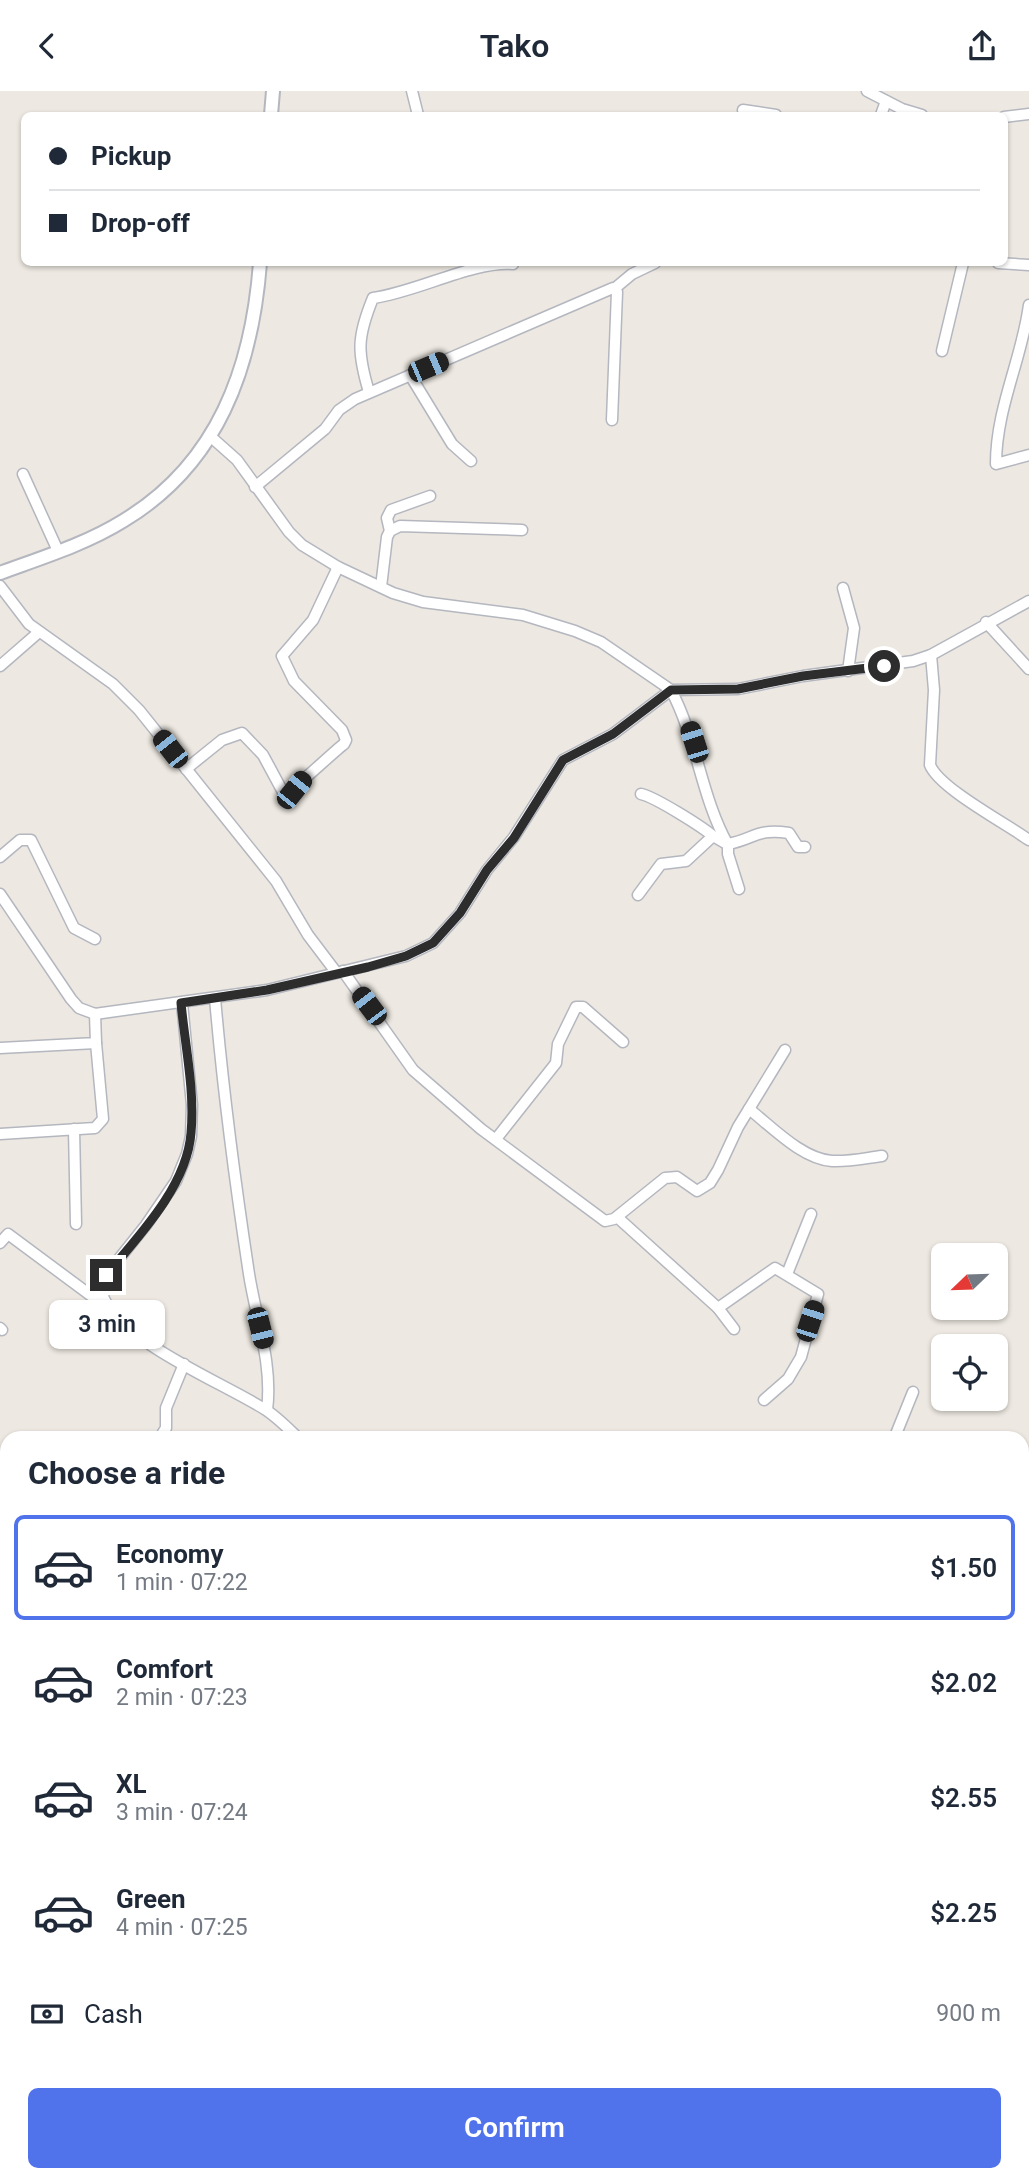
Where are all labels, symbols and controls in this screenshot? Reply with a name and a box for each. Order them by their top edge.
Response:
icon: back [28,27,66,65]
text: Tako [480,27,549,65]
icon: share [963,27,1001,65]
text: Pickup [91,141,171,171]
text: Drop-off [91,208,190,238]
car [405,349,452,385]
route start [868,650,900,682]
car [678,719,711,765]
car [149,726,192,772]
car [273,767,316,813]
car [348,983,391,1029]
north arrow [931,1243,1008,1319]
map controls [931,1243,1008,1411]
route end [90,1259,122,1291]
car [794,1298,827,1344]
callout: 3 min [48,1299,164,1349]
car [245,1305,276,1351]
text: 3 min [78,1311,136,1338]
button: locate [931,1334,1008,1411]
text: Choose a ride [28,1454,225,1492]
icon: car [32,1536,95,1599]
text: Economy [116,1539,223,1569]
text: $1.50 [930,1553,997,1583]
text: 1 min · 07:22 [116,1569,248,1596]
icon: car [32,1651,95,1714]
text: Comfort [116,1654,213,1684]
text: $2.02 [930,1668,997,1698]
text: 2 min · 07:23 [116,1684,248,1711]
icon: car [32,1766,95,1829]
text: XL [116,1769,147,1799]
text: $2.55 [930,1783,997,1813]
text: 3 min · 07:24 [116,1799,248,1826]
icon: car [32,1881,95,1944]
text: Green [116,1884,186,1914]
text: $2.25 [930,1898,997,1928]
text: 4 min · 07:25 [116,1914,248,1941]
icon: cash [28,1995,66,2033]
text: Cash [84,1999,143,2029]
text: 900 m [936,2000,1001,2027]
button: Confirm [28,2088,1001,2168]

